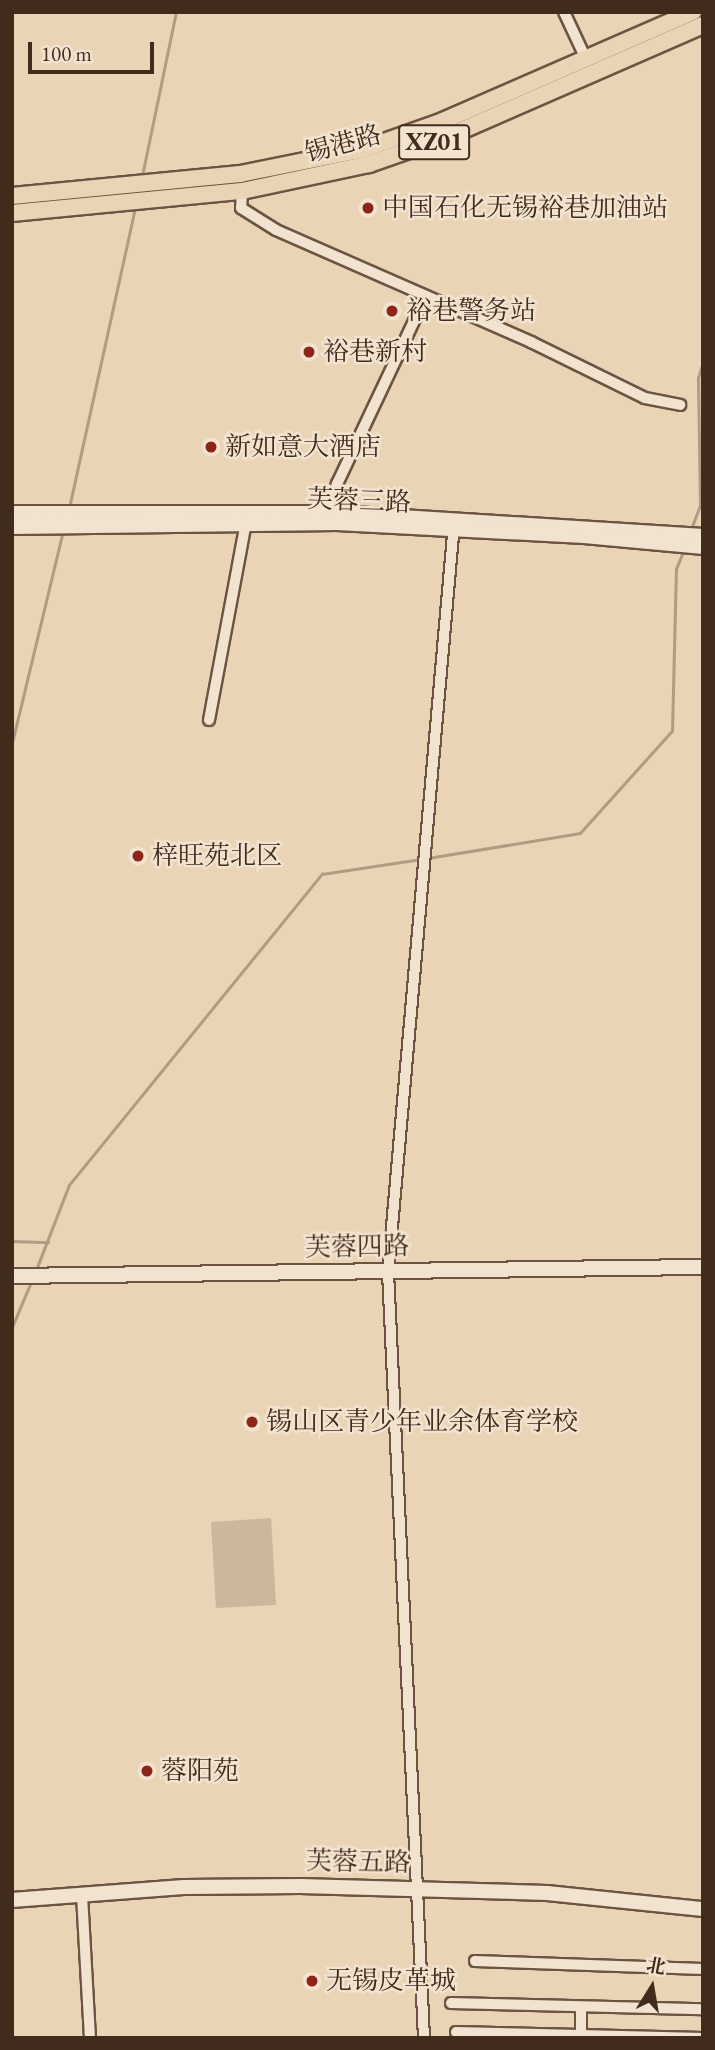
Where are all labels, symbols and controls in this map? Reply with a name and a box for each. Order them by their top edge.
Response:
scale bar [32,28,158,72]
text: 100 m [41,40,92,67]
street label: 锡港路 [301,119,385,169]
road number: XZ01 [397,122,471,162]
place label: 中国石化无锡裕巷加油站 [382,192,668,224]
marker: 中国石化无锡裕巷加油站 [360,200,376,216]
place label: 裕巷警务站 [406,295,536,327]
marker: 裕巷警务站 [384,303,400,319]
place label: 裕巷新村 [323,336,427,368]
marker: 裕巷新村 [301,344,317,360]
place label: 新如意大酒店 [225,431,381,463]
marker: 新如意大酒店 [203,439,219,455]
street label: 芙蓉三路 [306,484,412,518]
place label: 梓旺苑北区 [152,840,282,872]
marker: 梓旺苑北区 [130,848,146,864]
street label: 芙蓉四路 [305,1230,409,1264]
place label: 锡山区青少年业余体育学校 [266,1406,578,1438]
marker: 锡山区青少年业余体育学校 [244,1414,260,1430]
place label: 蓉阳苑 [161,1755,239,1787]
marker: 蓉阳苑 [139,1763,155,1779]
street label: 芙蓉五路 [306,1845,410,1879]
north arrow [617,1952,687,2022]
text: 北 [644,1952,668,1980]
place label: 无锡皮革城 [326,1965,456,1997]
marker: 无锡皮革城 [304,1973,320,1989]

